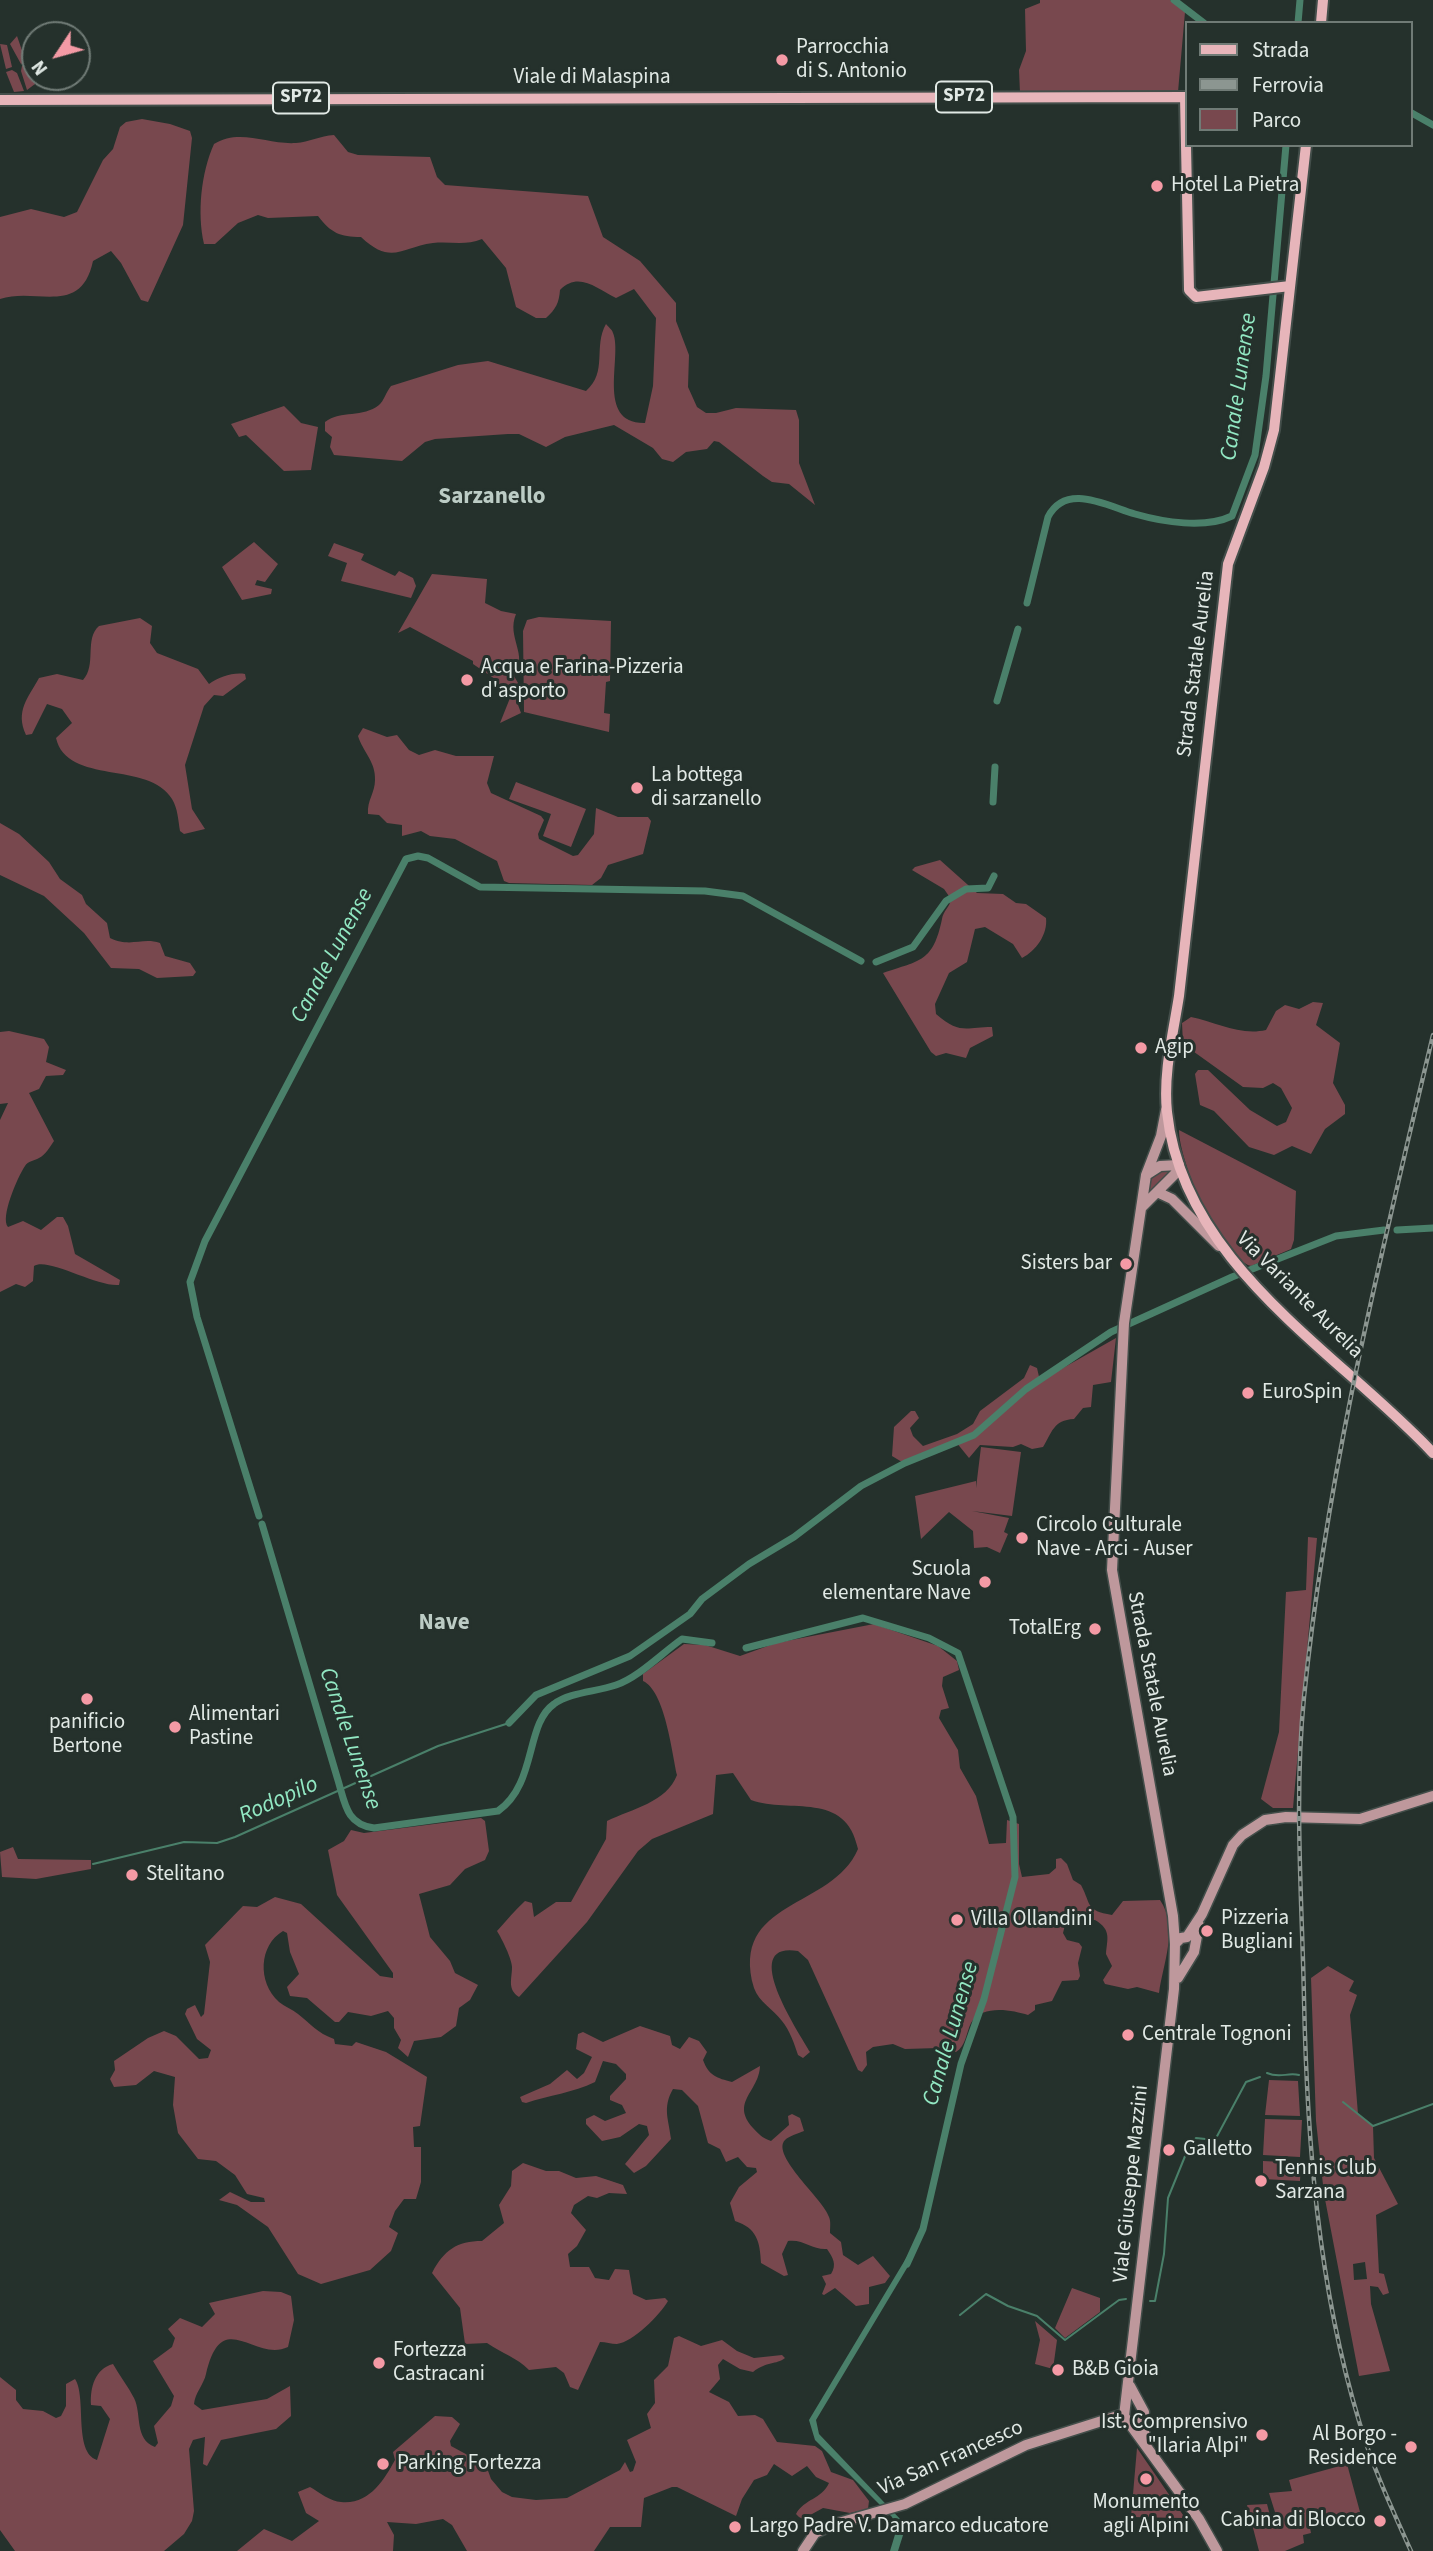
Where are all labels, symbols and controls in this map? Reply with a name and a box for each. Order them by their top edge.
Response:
north arrow [21,21,91,91]
legend [1184,21,1412,147]
place label: Parrocchia di S. Antonio [796,35,907,85]
text: Strada [1252,35,1309,65]
marker: Parrocchia di S. Antonio [774,52,790,68]
text: N [26,54,55,81]
street label: Viale di Malaspina [513,65,671,91]
text: Ferrovia [1252,70,1324,100]
road number: SP72 [273,82,329,114]
road number: SP72 [936,82,992,113]
text: Parco [1252,105,1301,135]
place label: Hotel La Pietra [1171,173,1299,199]
marker: Hotel La Pietra [1149,178,1165,194]
water label: Canale Lunense [1216,312,1264,462]
district label: Sarzanello [438,484,546,512]
street label: Strada Statale Aurelia [1173,569,1221,759]
place label: Acqua e Farina-Pizzeria d'asporto [481,655,683,705]
marker: Acqua e Farina-Pizzeria d'asporto [459,672,475,688]
place label: La bottega di sarzanello [651,763,762,813]
marker: La bottega di sarzanello [629,780,645,796]
water label: Canale Lunense [286,884,380,1028]
place label: Agip [1155,1035,1194,1061]
marker: Agip [1133,1040,1149,1056]
street label: Via Variante Aurelia [1230,1227,1368,1365]
place label: Sisters bar [1021,1251,1112,1277]
marker: Sisters bar [1118,1256,1134,1272]
place label: EuroSpin [1262,1380,1342,1406]
marker: EuroSpin [1240,1385,1256,1401]
place label: Circolo Culturale Nave - Arci - Auser [1036,1513,1193,1563]
marker: Circolo Culturale Nave - Arci - Auser [1014,1530,1030,1546]
place label: Scuola elementare Nave [822,1557,971,1607]
marker: Scuola elementare Nave [977,1574,993,1590]
street label: Strada Statale Aurelia [1121,1589,1181,1779]
district label: Nave [418,1610,470,1638]
place label: TotalErg [1009,1616,1081,1642]
marker: TotalErg [1087,1621,1103,1637]
water label: Canale Lunense [312,1664,386,1814]
marker: panificio Bertone [79,1691,95,1707]
place label: Alimentari Pastine [189,1702,280,1752]
place label: panificio Bertone [49,1710,125,1760]
marker: Alimentari Pastine [167,1719,183,1735]
water label: Rodopilo [235,1771,323,1831]
place label: Stelitano [146,1862,225,1888]
marker: Stelitano [124,1867,140,1883]
place label: Pizzeria Bugliani [1221,1906,1293,1956]
place label: Villa Ollandini [971,1907,1093,1933]
marker: Villa Ollandini [949,1912,965,1928]
marker: Pizzeria Bugliani [1199,1923,1215,1939]
water label: Canale Lunense [918,1959,986,2109]
place label: Centrale Tognoni [1142,2022,1292,2048]
marker: Centrale Tognoni [1120,2027,1136,2043]
street label: Viale Giuseppe Mazzini [1109,2084,1155,2284]
place label: Galletto [1183,2137,1252,2163]
marker: Galletto [1161,2142,1177,2158]
place label: Tennis Club Sarzana [1275,2156,1377,2206]
marker: Tennis Club Sarzana [1253,2173,1269,2189]
place label: Fortezza Castracani [393,2338,485,2388]
marker: Fortezza Castracani [371,2355,387,2371]
place label: B&B Gioia [1072,2357,1159,2383]
marker: B&B Gioia [1050,2362,1066,2378]
place label: Ist. Comprensivo "Ilaria Alpi" [1101,2410,1248,2460]
street label: Via San Francesco [875,2416,1027,2502]
place label: Al Borgo - Residence [1308,2422,1397,2472]
marker: Ist. Comprensivo "Ilaria Alpi" [1254,2427,1270,2443]
marker: Al Borgo - Residence [1403,2439,1419,2455]
place label: Parking Fortezza [397,2451,542,2477]
marker: Parking Fortezza [375,2456,391,2472]
marker: Monumento agli Alpini [1138,2471,1154,2487]
place label: Monumento agli Alpini [1092,2490,1200,2540]
place label: Cabina di Blocco [1221,2508,1366,2534]
marker: Cabina di Blocco [1372,2513,1388,2529]
place label: Largo Padre V. Damarco educatore [749,2514,1049,2540]
marker: Largo Padre V. Damarco educatore [727,2519,743,2535]

